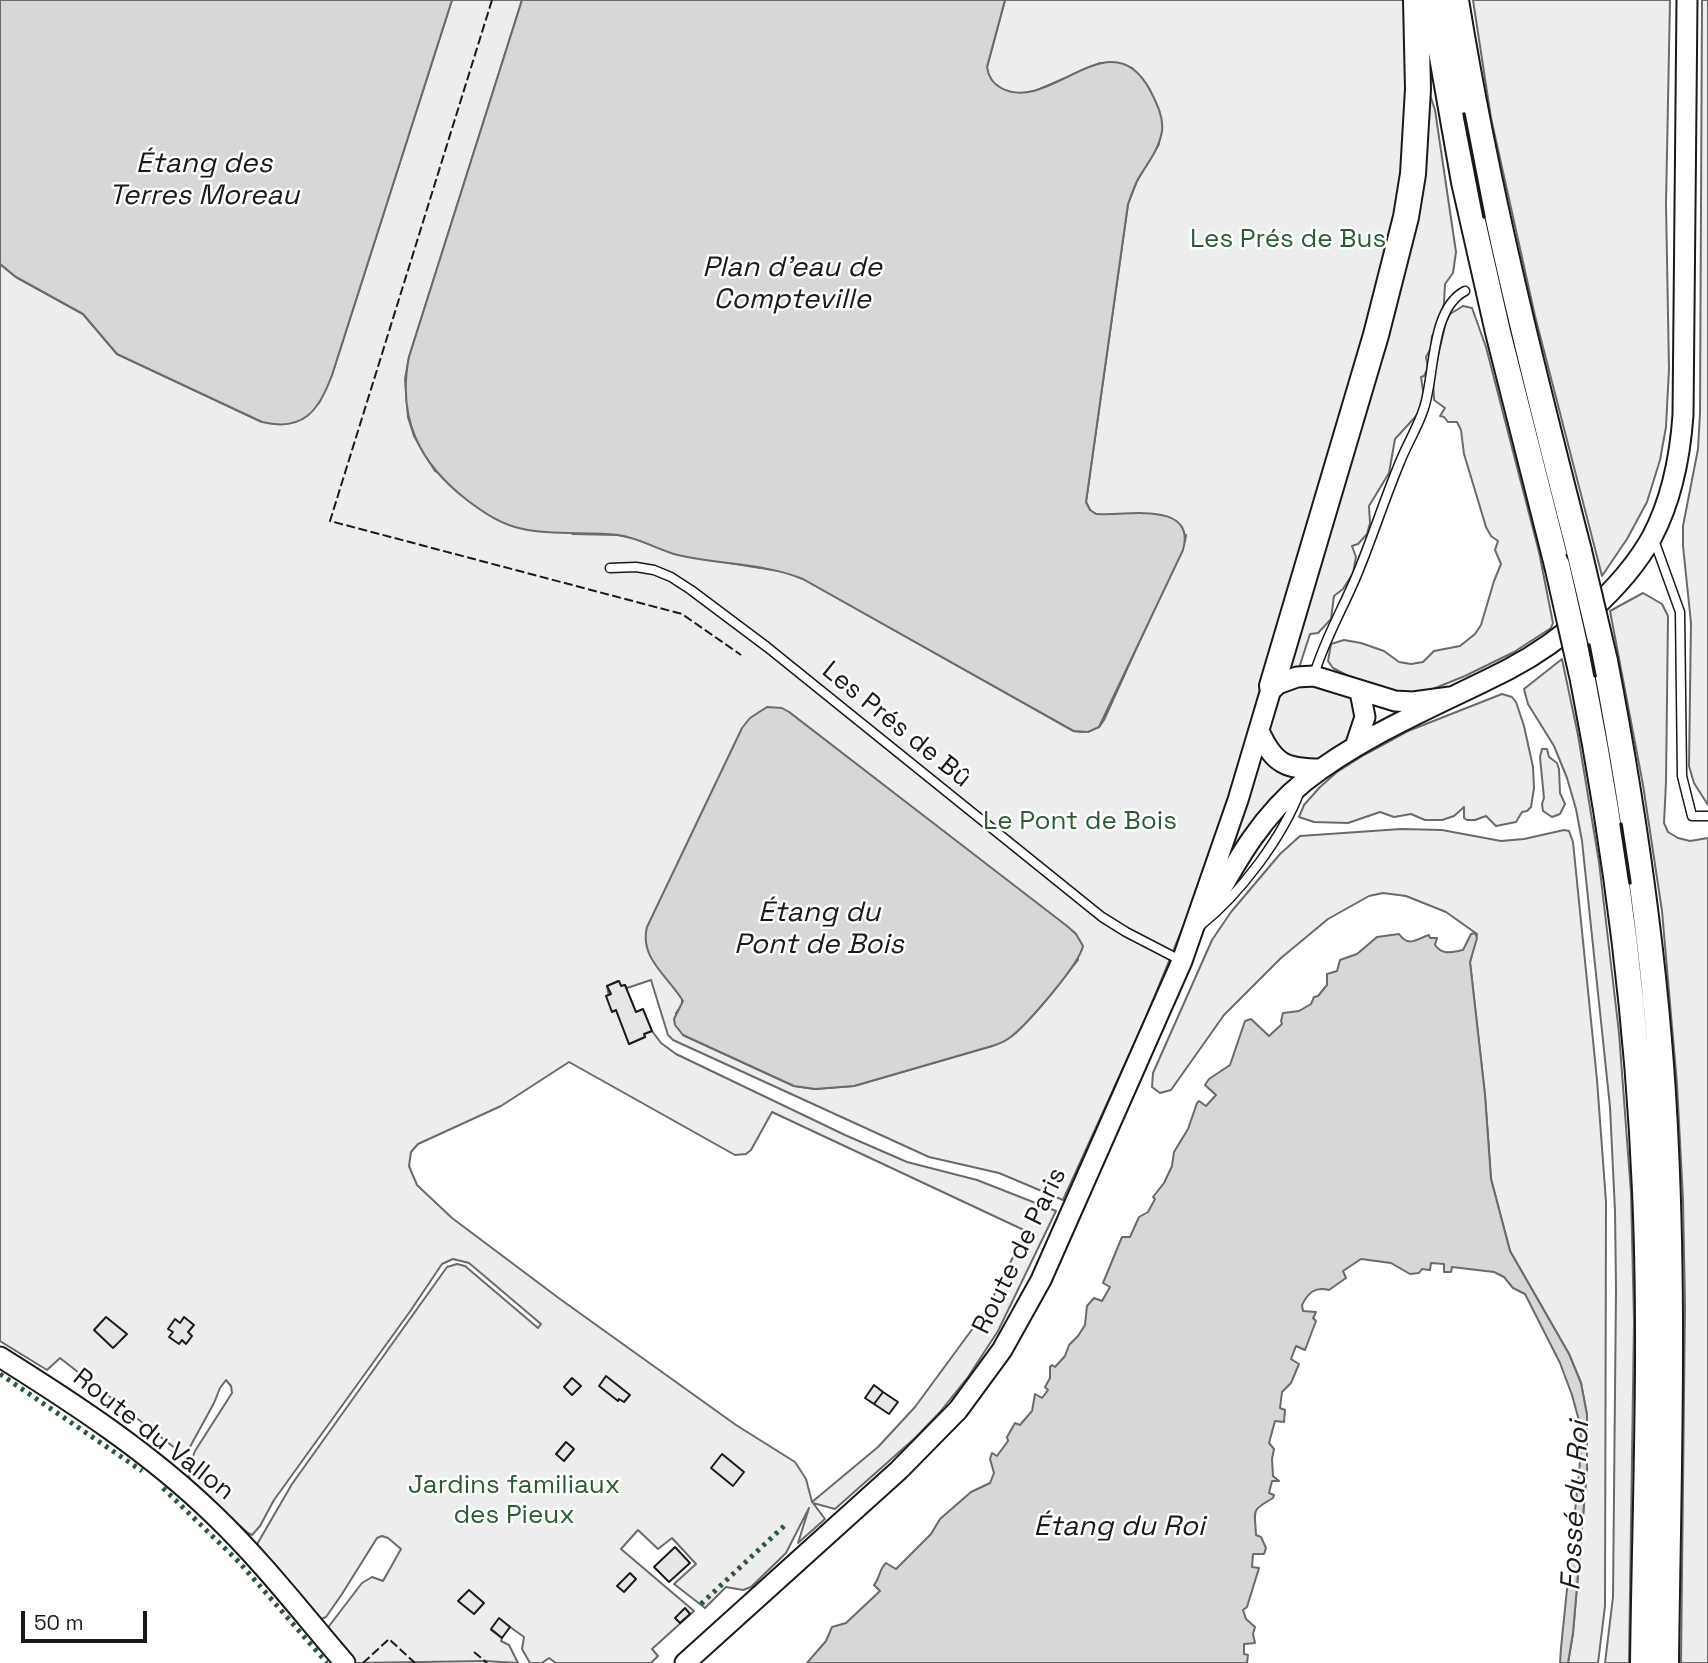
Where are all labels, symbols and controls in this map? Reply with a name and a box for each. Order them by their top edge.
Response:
water label: Étang des Terres Moreau [109,147,299,213]
park label: Les Prés de Bus [1190,224,1386,256]
water label: Plan d'eau de Compteville [702,251,882,317]
street label: Les Prés de Bû [815,655,977,795]
park label: Le Pont de Bois [983,806,1177,838]
water label: Étang du Pont de Bois [734,896,904,962]
street label: Route de Paris [966,1163,1074,1339]
street label: Route du Vallon [66,1362,240,1508]
water label: Fossé du Roi [1555,1420,1597,1592]
park label: Jardins familiaux des Pieux [408,1470,620,1532]
water label: Étang du Roi [1033,1510,1205,1544]
scale bar [24,1596,150,1640]
text: 50 m [34,1609,84,1636]

